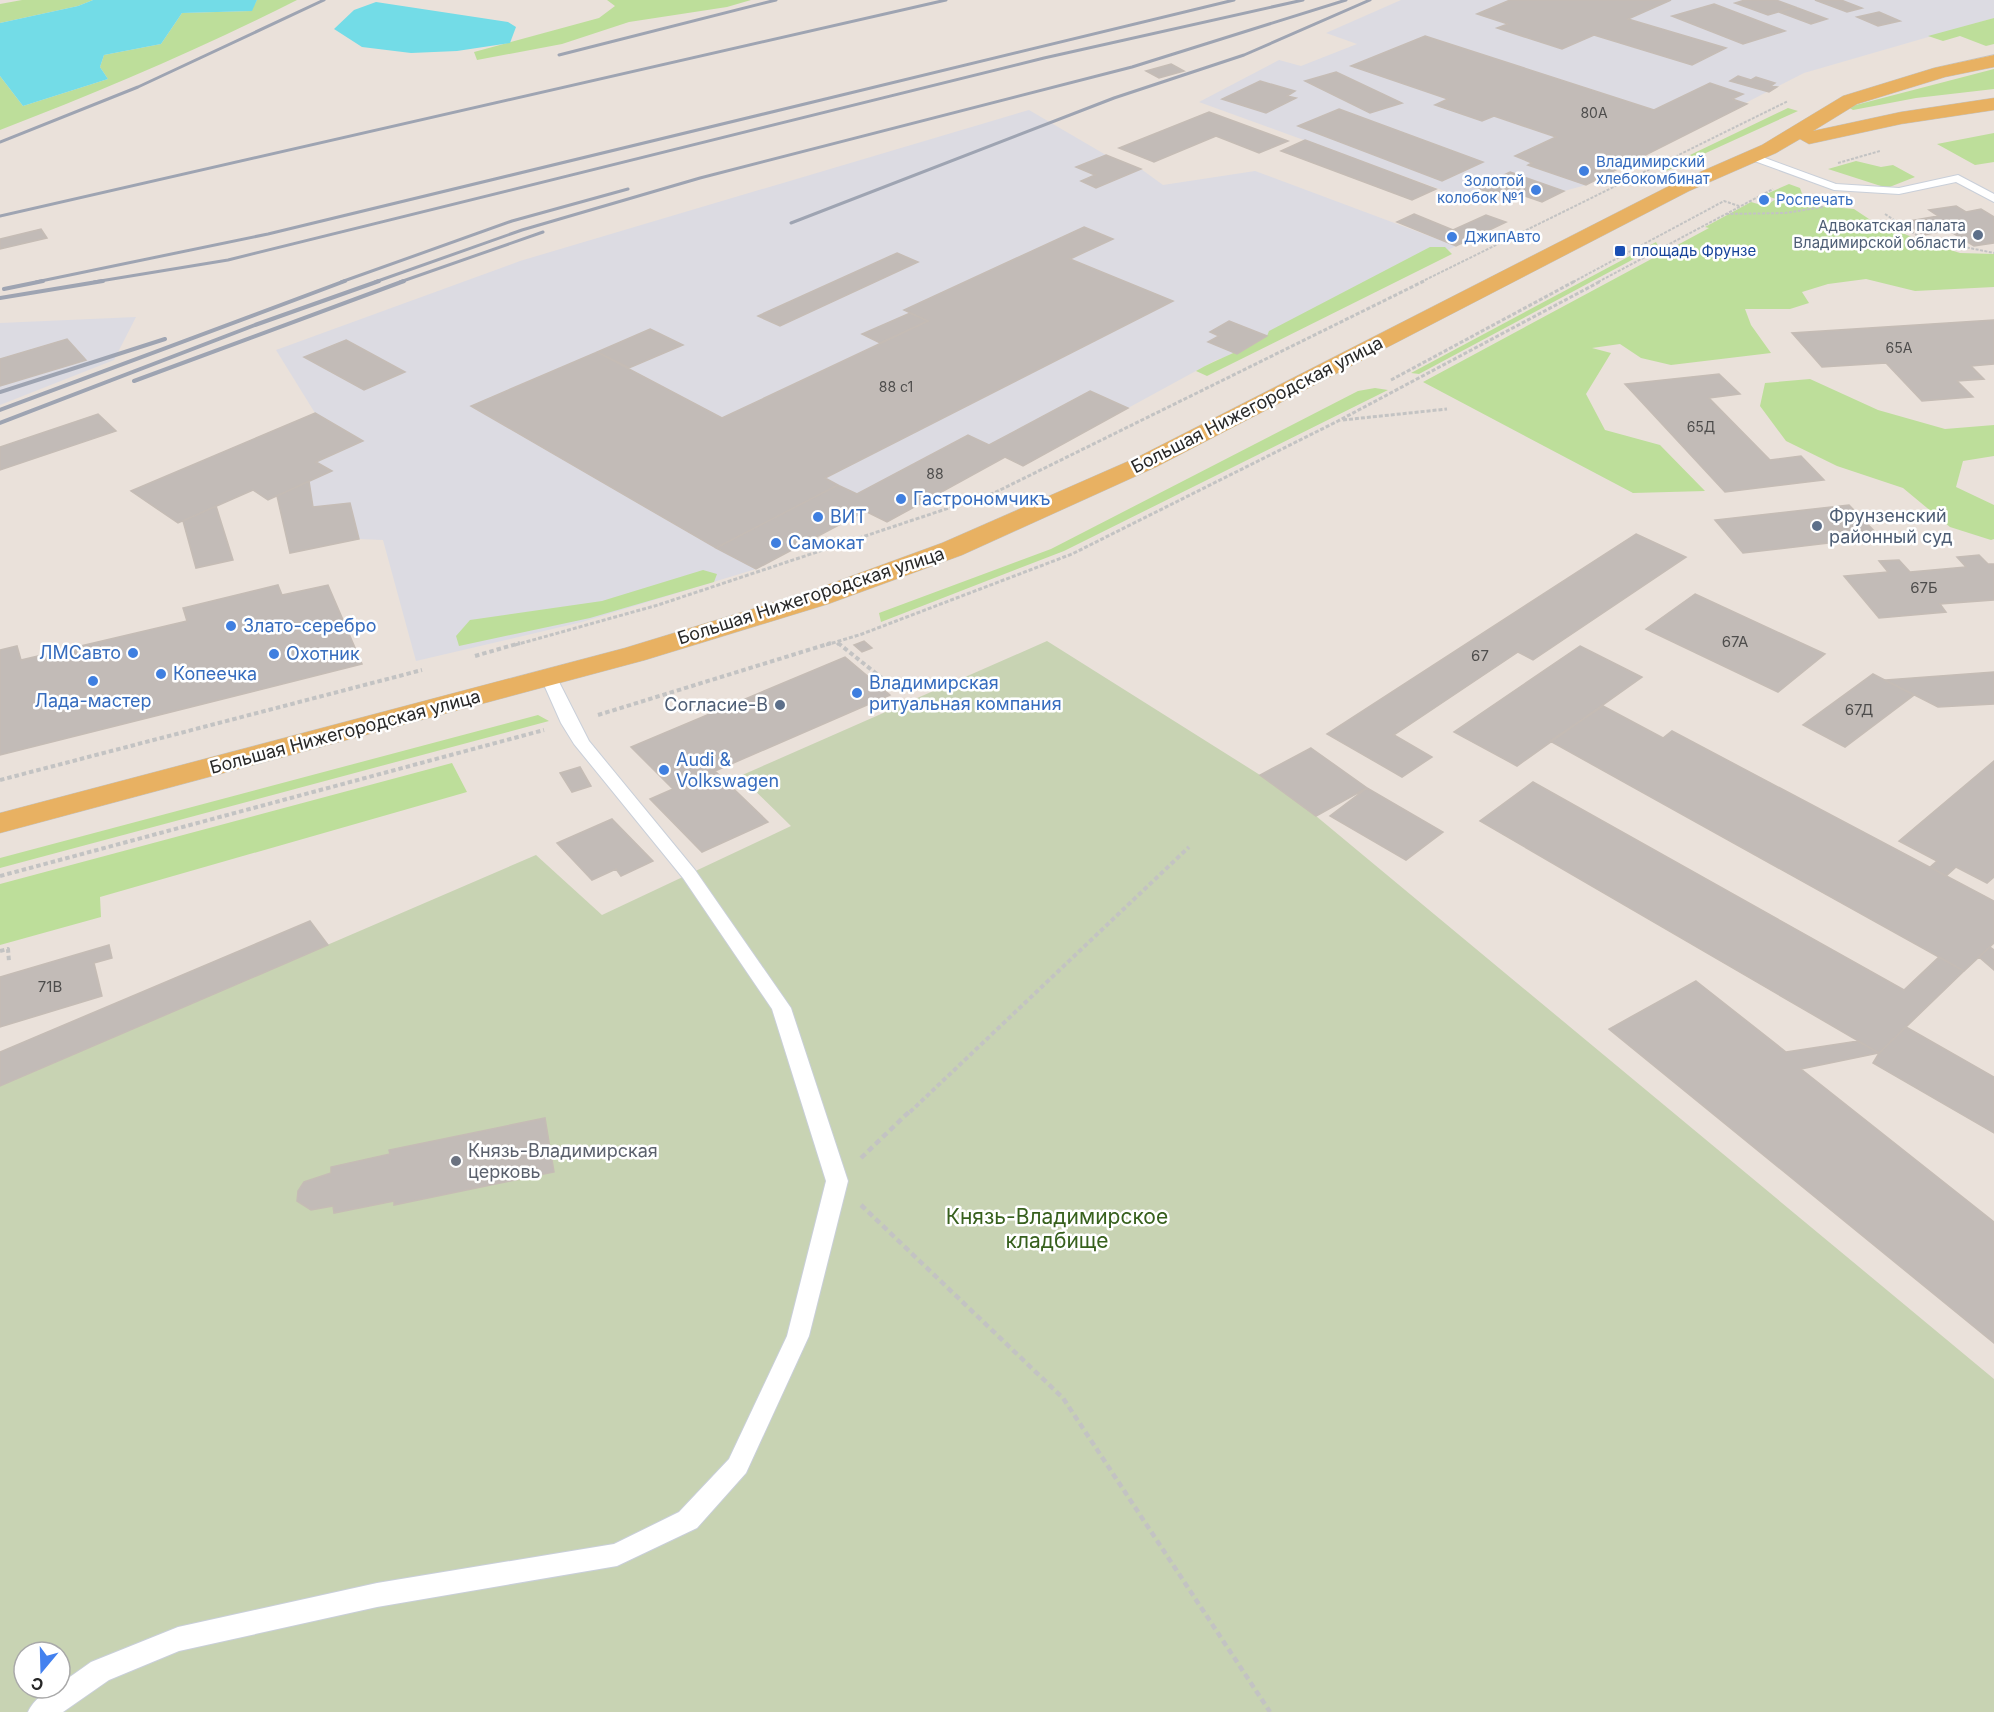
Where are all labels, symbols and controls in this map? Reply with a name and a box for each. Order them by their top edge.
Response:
house number: 80А [1580,104,1608,121]
place label: Владимирский хлебокомбинат [1596,152,1710,188]
marker: Владимирский хлебокомбинат [1577,164,1591,178]
place label: Золотой колобок №1 [1437,171,1524,207]
marker: Золотой колобок №1 [1529,183,1543,197]
place label: Роспечать [1776,190,1853,209]
marker: Роспечать [1757,193,1771,207]
place label: Адвокатская палата Владимирской области [1793,216,1966,252]
place label: ДжипАвто [1464,227,1541,246]
marker: Адвокатская палата Владимирской области [1971,228,1985,242]
marker: ДжипАвто [1445,230,1459,244]
place label: площадь Фрунзе [1632,241,1756,260]
marker: площадь Фрунзе [1613,244,1627,258]
street label: Большая Нижегородская улица [1128,332,1386,477]
house number: 65А [1886,339,1913,356]
house number: 88 с1 [879,378,913,395]
house number: 65Д [1687,418,1715,435]
house number: 88 [926,465,944,482]
place label: Гастрономчикъ [913,488,1051,509]
marker: Гастрономчикъ [894,492,908,506]
place label: Фрунзенский районный суд [1829,505,1953,547]
place label: ВИТ [830,506,867,527]
marker: ВИТ [811,510,825,524]
marker: Фрунзенский районный суд [1810,519,1824,533]
place label: Самокат [788,532,865,553]
marker: Самокат [769,536,783,550]
street label: Большая Нижегородская улица [675,542,947,649]
house number: 67Б [1910,578,1938,597]
place label: Злато-серебро [243,615,377,636]
marker: Злато-серебро [224,619,238,633]
house number: 67А [1722,632,1748,651]
place label: ЛМСавто [39,642,121,663]
place label: Охотник [286,643,360,664]
marker: ЛМСавто [126,646,140,660]
house number: 67 [1471,646,1489,665]
marker: Охотник [267,647,281,661]
place label: Копеечка [173,663,257,684]
marker: Копеечка [154,667,168,681]
place label: Владимирская ритуальная компания [869,672,1062,714]
marker: Лада-мастер [86,674,100,688]
street label: Большая Нижегородская улица [207,685,482,778]
marker: Владимирская ритуальная компания [850,686,864,700]
place label: Лада-мастер [34,690,152,711]
place label: Согласие-В [664,694,768,715]
marker: Согласие-В [773,698,787,712]
house number: 67Д [1845,700,1873,719]
place label: Audi & Volkswagen [676,749,779,791]
marker: Audi & Volkswagen [657,763,671,777]
house number: 71В [38,977,62,996]
place label: Князь-Владимирская церковь [468,1140,658,1182]
marker: Князь-Владимирская церковь [449,1154,463,1168]
park label: Князь-Владимирское кладбище [946,1204,1168,1253]
north arrow [12,1640,72,1700]
text: С [28,1673,46,1696]

